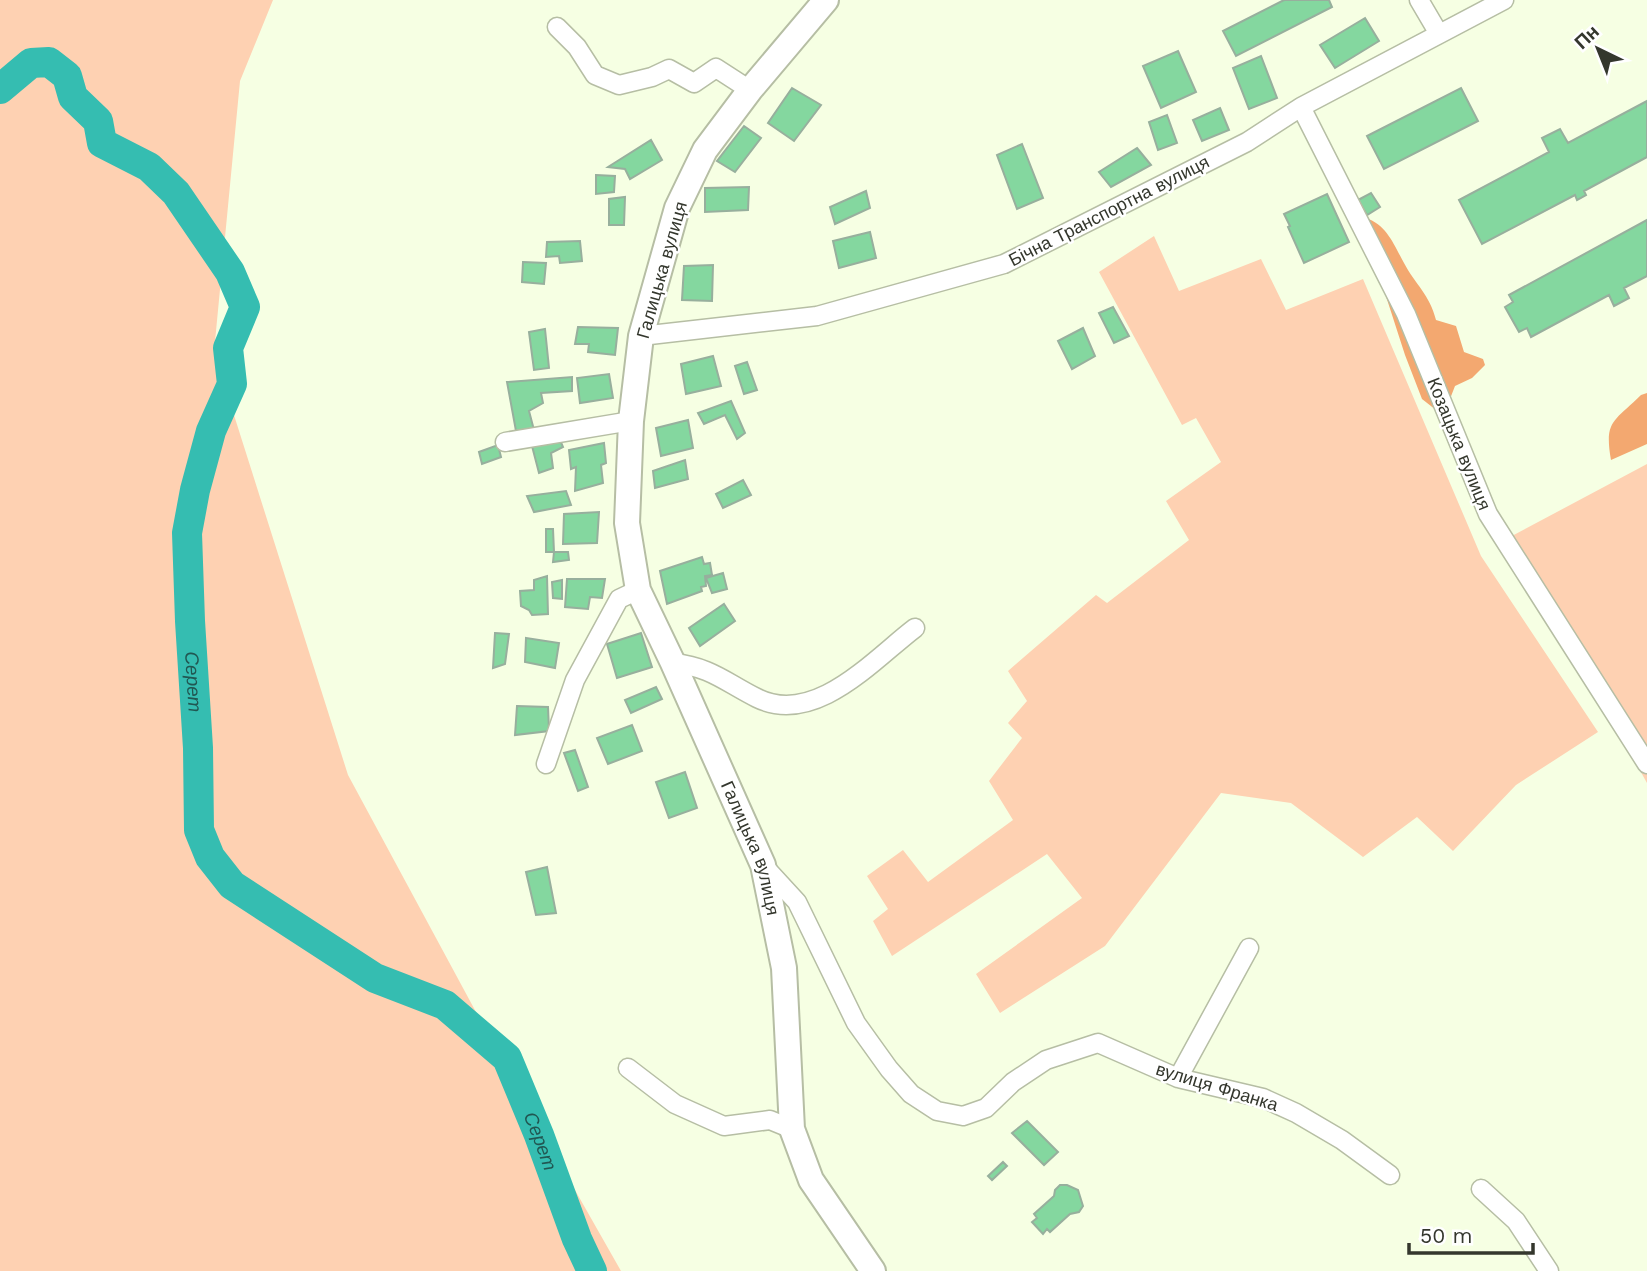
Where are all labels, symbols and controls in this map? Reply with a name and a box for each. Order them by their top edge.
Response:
north arrow [1563,14,1633,84]
text: Пн [1570,20,1604,54]
street label: Бічна Транспортна вулиця [1005,151,1213,270]
street label: Галицька вулиця [632,199,691,341]
street label: Козацька вулиця [1423,374,1496,513]
water label: Серет [180,651,207,713]
street label: Галицька вулиця [717,778,784,917]
street label: вулиця Франка [1154,1058,1282,1115]
water label: Серет [519,1108,562,1174]
scale bar [1409,1212,1533,1256]
text: 50 m [1420,1223,1472,1248]

